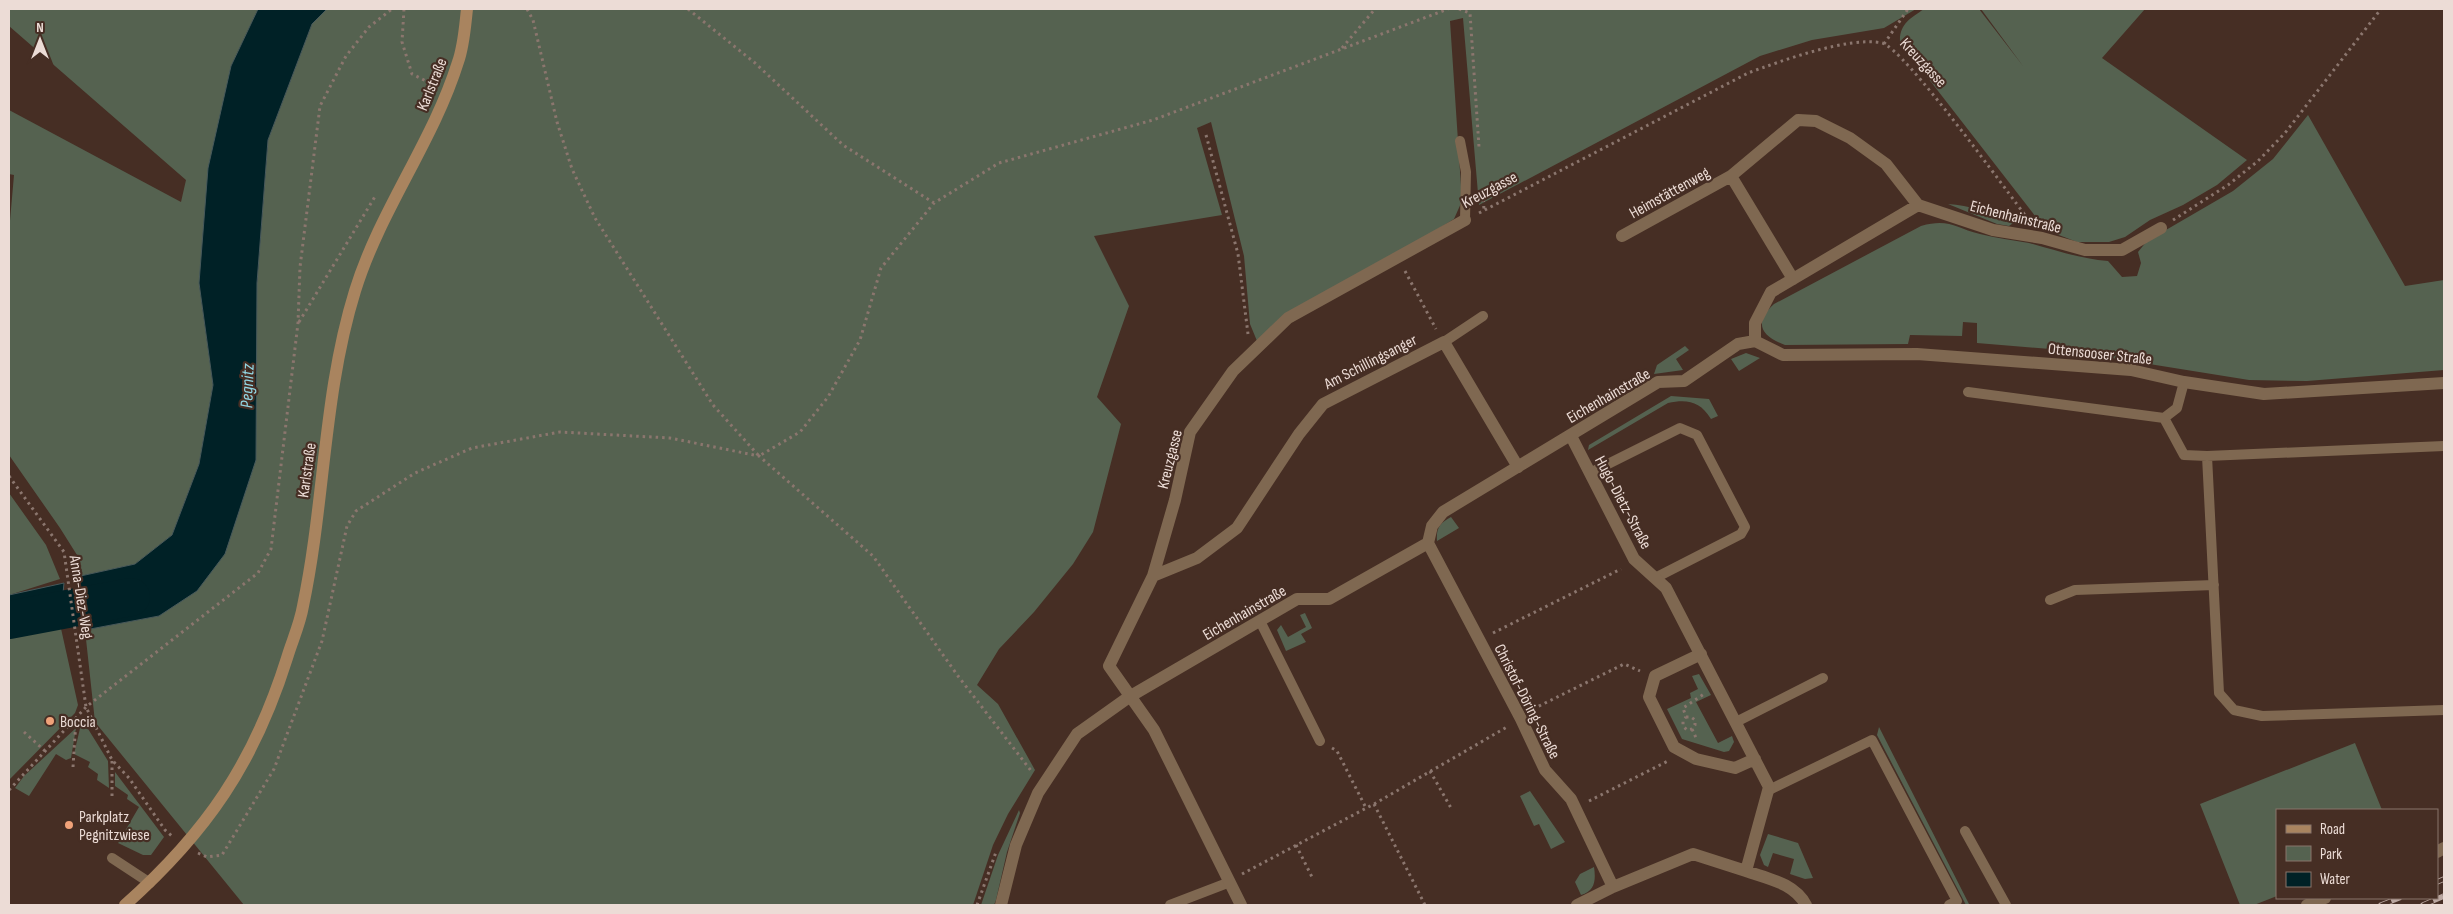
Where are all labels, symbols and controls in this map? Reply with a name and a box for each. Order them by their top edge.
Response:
north arrow [15,15,65,65]
text: N [36,19,44,36]
street label: Kreuzgasse [1895,34,1950,92]
street label: Karlstraße [413,55,452,114]
street label: Heimstättenweg [1626,163,1713,223]
street label: Kreuzgasse [1459,168,1521,213]
street label: Eichenhainstraße [1968,197,2063,238]
street label: Am Schillingsanger [1320,331,1421,394]
street label: Ottensooser Straße [2047,340,2153,369]
water label: Pegnitz [236,363,259,409]
street label: Eichenhainstraße [1564,365,1654,428]
street label: Kreuzgasse [1154,428,1187,491]
street label: Karlstraße [294,442,321,499]
street label: Hugo-Dietz-Straße [1590,453,1655,553]
street label: Anna-Diez-Weg [64,553,96,640]
street label: Eichenhainstraße [1200,582,1290,645]
street label: Christof-Döring-Straße [1490,641,1564,762]
place label: Boccia [60,713,96,732]
marker: Boccia [44,715,56,727]
place label: Parkplatz Pegnitzwiese [79,808,150,845]
legend [2276,809,2438,899]
marker: Parkplatz Pegnitzwiese [63,819,75,831]
text: Road [2320,820,2345,839]
text: Park [2320,845,2342,864]
text: Water [2320,870,2351,889]

